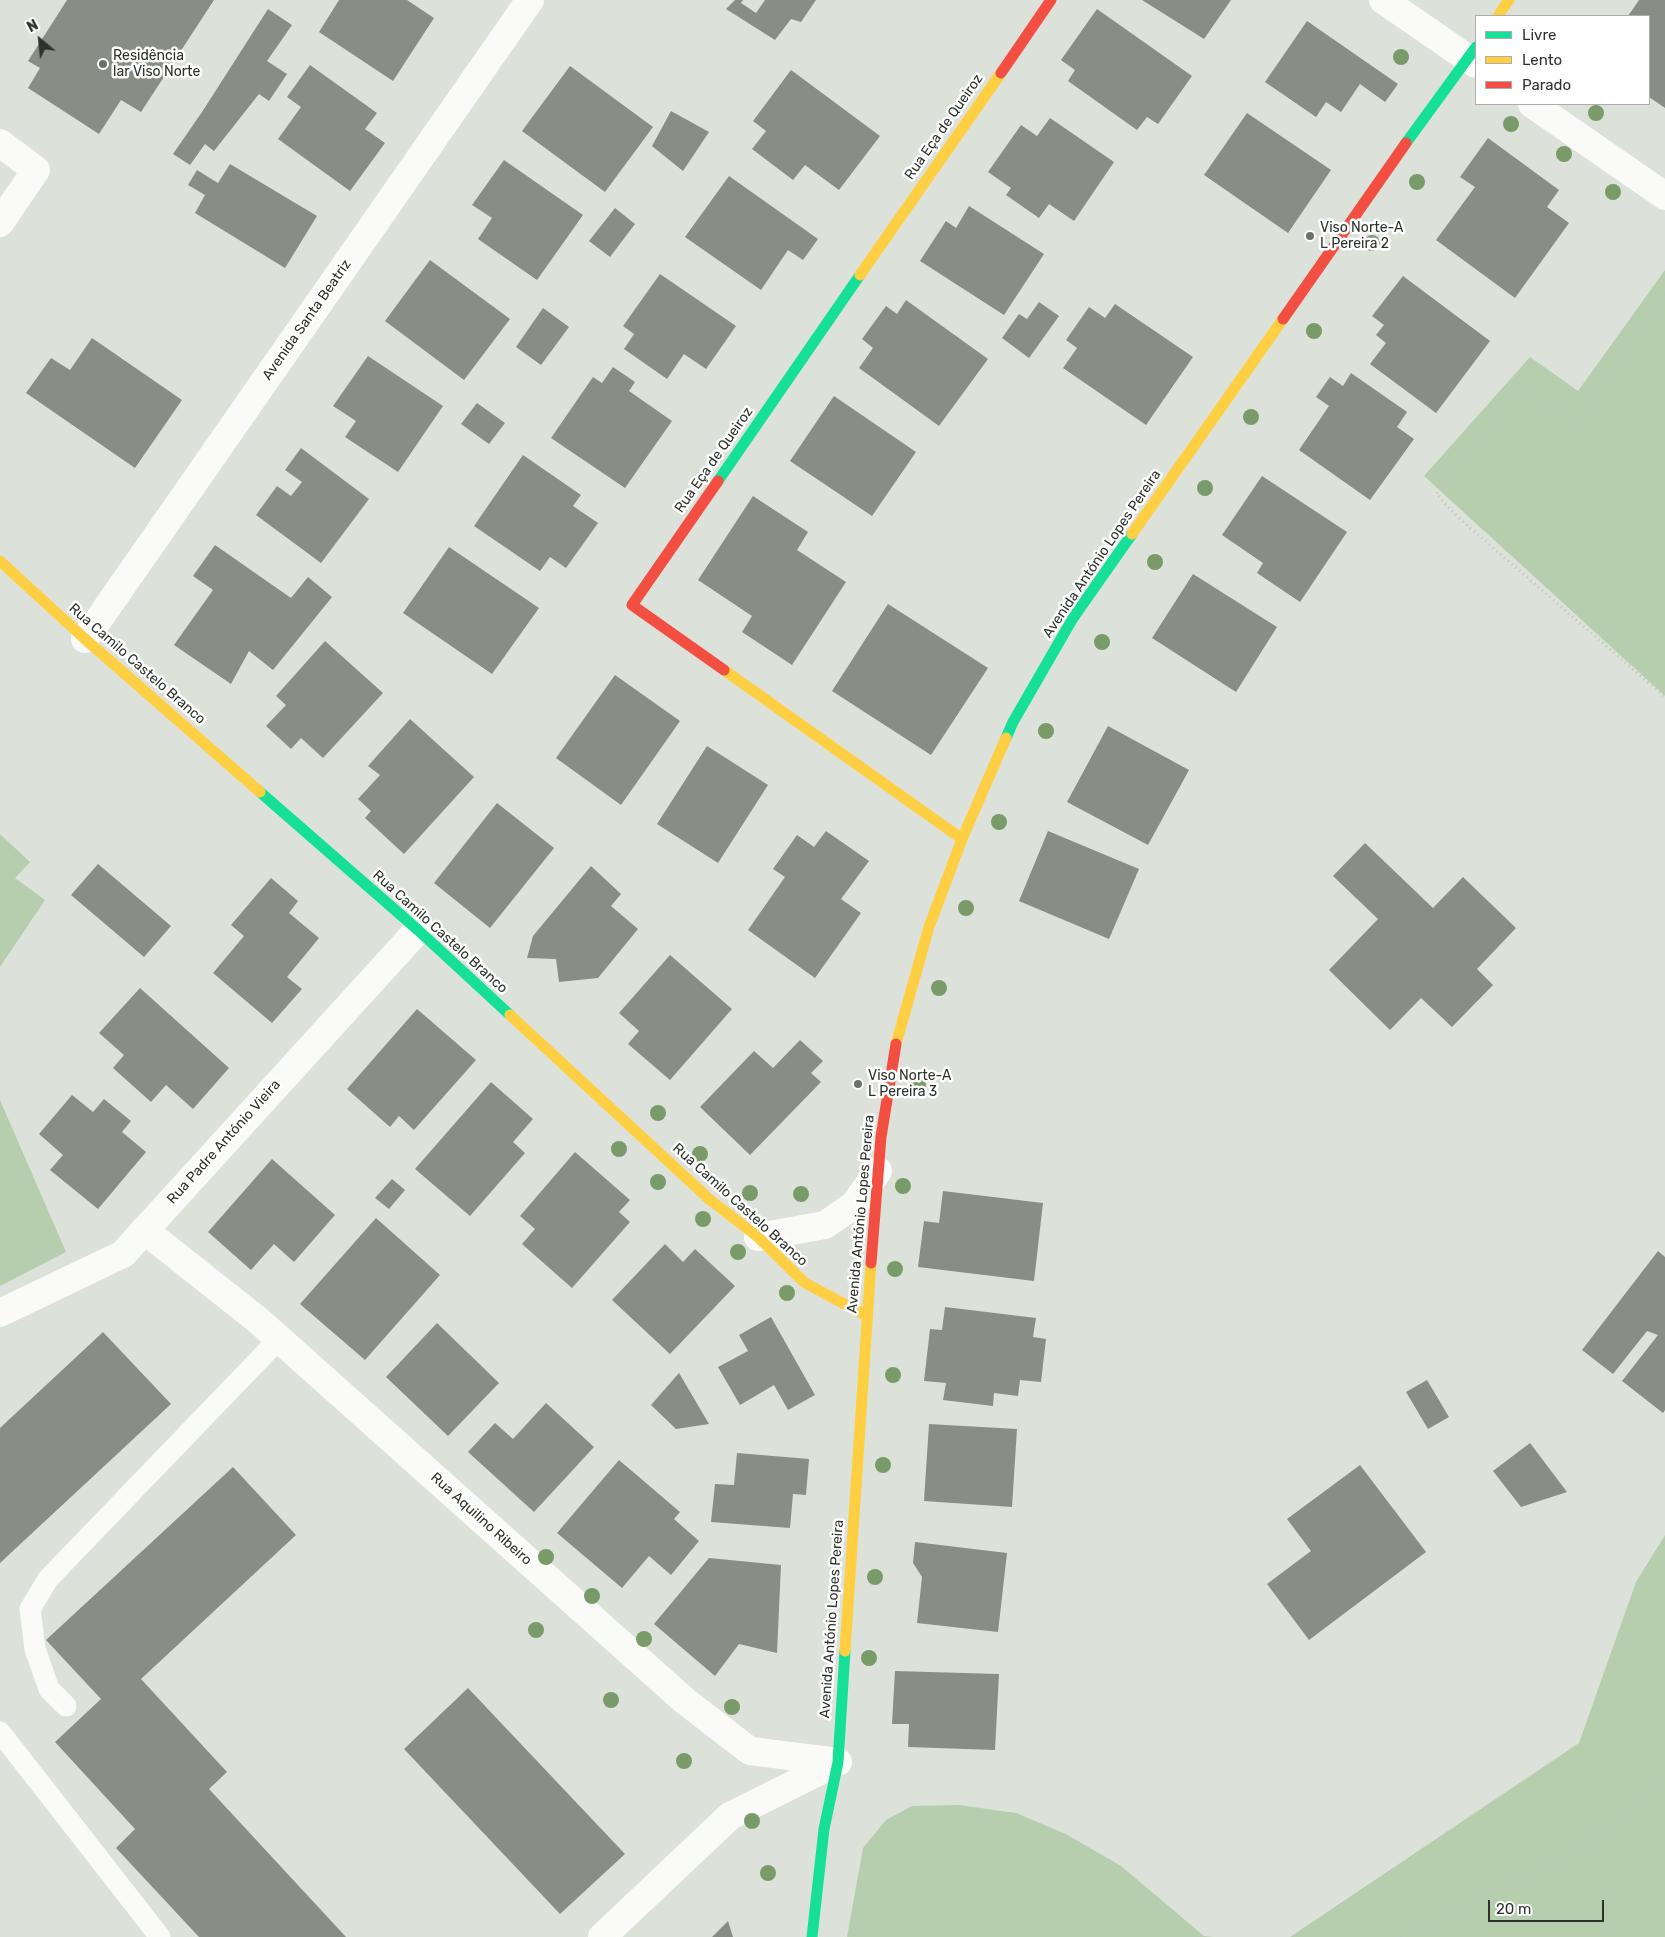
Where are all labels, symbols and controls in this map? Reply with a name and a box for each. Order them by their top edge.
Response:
north arrow [15,15,65,65]
legend [1475,15,1650,105]
text: N [24,16,41,36]
text: Livre [1522,26,1556,44]
place label: Residência lar Viso Norte [113,48,200,80]
text: Lento [1522,51,1562,69]
marker: Residência lar Viso Norte [97,58,109,70]
street label: Rua Eça de Queiroz [901,71,987,183]
text: Parado [1522,76,1571,94]
place label: Viso Norte-A L Pereira 2 [1320,220,1403,252]
marker: Viso Norte-A L Pereira 2 [1304,230,1316,242]
street label: Avenida Santa Beatriz [259,257,355,383]
street label: Rua Eça de Queiroz [671,404,757,516]
street label: Avenida António Lopes Pereira [1039,467,1165,641]
street label: Rua Camilo Castelo Branco [65,600,209,728]
street label: Rua Camilo Castelo Branco [369,867,511,997]
place label: Viso Norte-A L Pereira 3 [868,1068,951,1100]
street label: Rua Padre António Vieira [164,1076,284,1208]
marker: Viso Norte-A L Pereira 3 [852,1078,864,1090]
street label: Avenida António Lopes Pereira [844,1114,878,1314]
street label: Rua Camilo Castelo Branco [669,1140,811,1270]
street label: Rua Aquilino Ribeiro [427,1469,535,1569]
street label: Avenida António Lopes Pereira [817,1519,847,1719]
scale bar [1490,1890,1606,1922]
text: 20 m [1496,1900,1531,1918]

